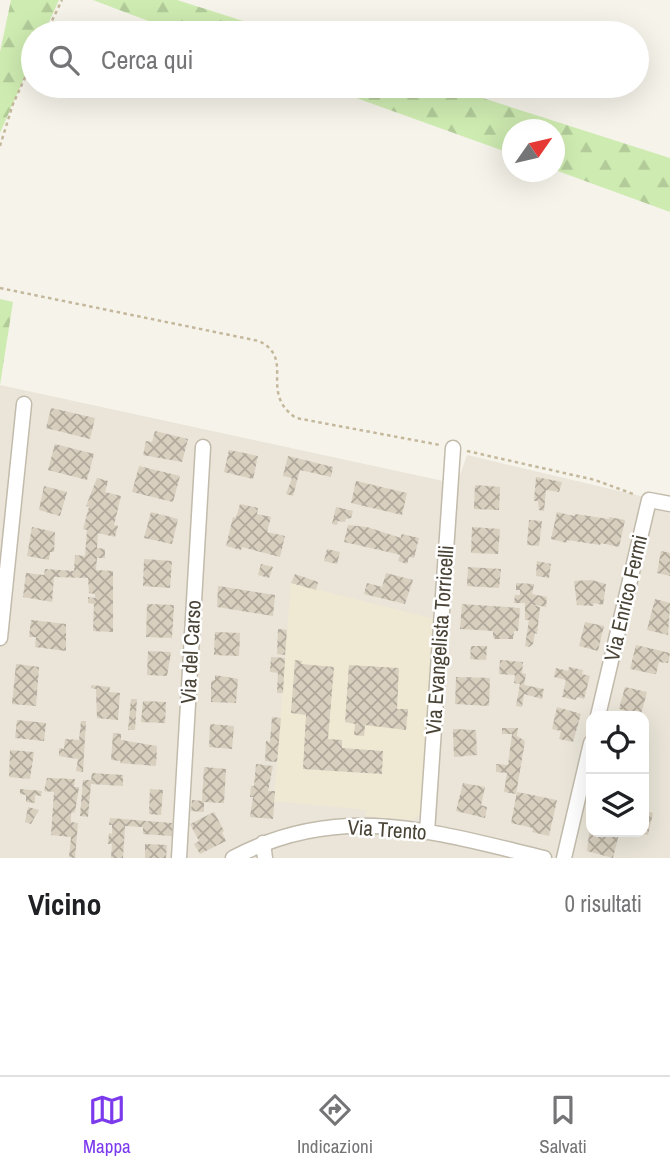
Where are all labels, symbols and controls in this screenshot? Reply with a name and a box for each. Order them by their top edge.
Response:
search box [21,21,649,98]
icon: search [45,41,83,79]
text: Cerca qui [101,42,193,77]
north arrow [502,119,565,182]
street label: Via Enrico Fermi [597,532,654,664]
street label: Via Evangelista Torricelli [418,544,461,736]
street label: Via del Carso [173,599,208,705]
map controls [586,711,649,837]
button: locate [586,711,649,774]
button: layers [586,774,649,837]
street label: Via Trento [347,812,428,847]
text: Vicino [28,884,101,924]
text: 0 risultati [564,888,642,919]
tab: Mappa [83,1091,131,1159]
tab: Indicazioni [297,1091,373,1159]
tab: Salvati [539,1091,587,1159]

